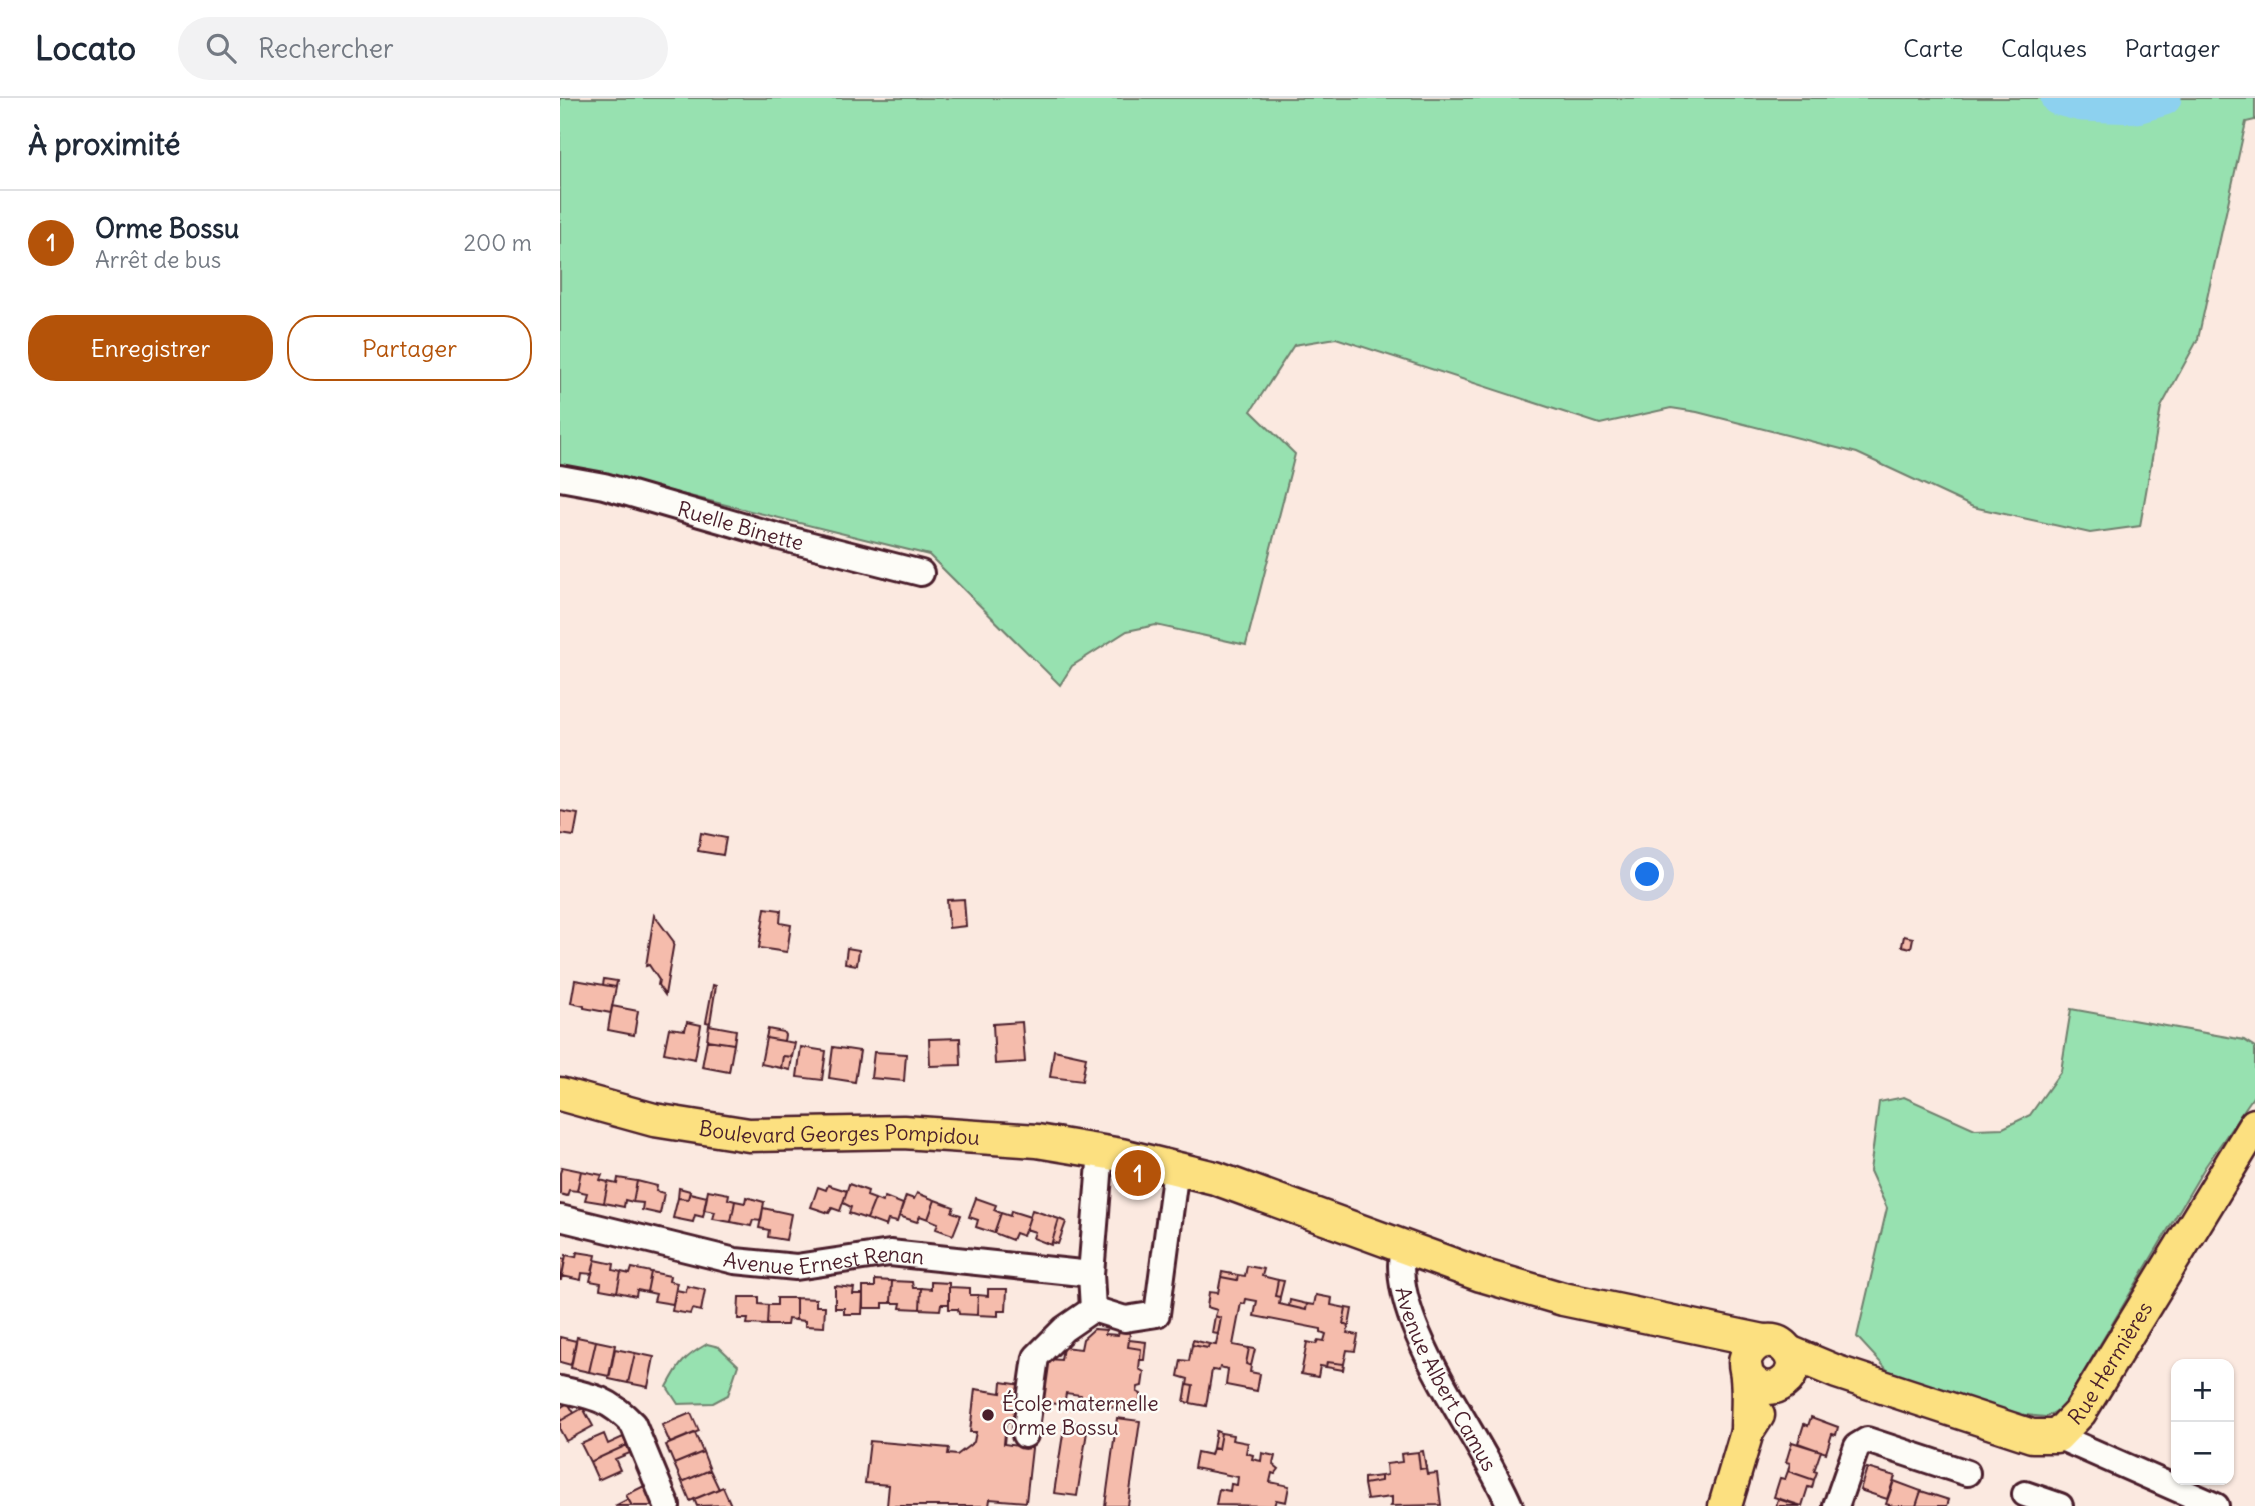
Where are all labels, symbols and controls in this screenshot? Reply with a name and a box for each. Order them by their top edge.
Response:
search box [178,17,668,80]
text: Locato [35,27,136,69]
icon: search [202,29,240,67]
text: Rechercher [258,32,394,65]
text: Carte [1903,33,1963,63]
text: Calques [2001,33,2087,63]
text: Partager [2125,33,2220,63]
text: À proximité [28,125,180,163]
text: Orme Bossu [95,212,239,245]
text: 1 [46,228,56,257]
text: 200 m [463,228,532,257]
text: Arrêt de bus [95,245,221,274]
button: Enregistrer [28,315,273,381]
button: Partager [287,315,532,381]
street label: Ruelle Binette [675,495,807,556]
your location [1630,857,1664,891]
street label: Boulevard Georges Pompidou [697,1114,981,1151]
pin: 1 [1115,1147,1161,1199]
street label: Avenue Ernest Renan [721,1239,926,1281]
street label: Avenue Albert Camus [1390,1284,1504,1476]
street label: Rue Hermières [2062,1296,2158,1430]
map controls [2171,1359,2234,1485]
button: + [2171,1359,2234,1422]
place label: École maternelle Orme Bossu [1002,1390,1159,1441]
marker: École maternelle Orme Bossu [980,1407,996,1423]
button: − [2171,1422,2234,1485]

